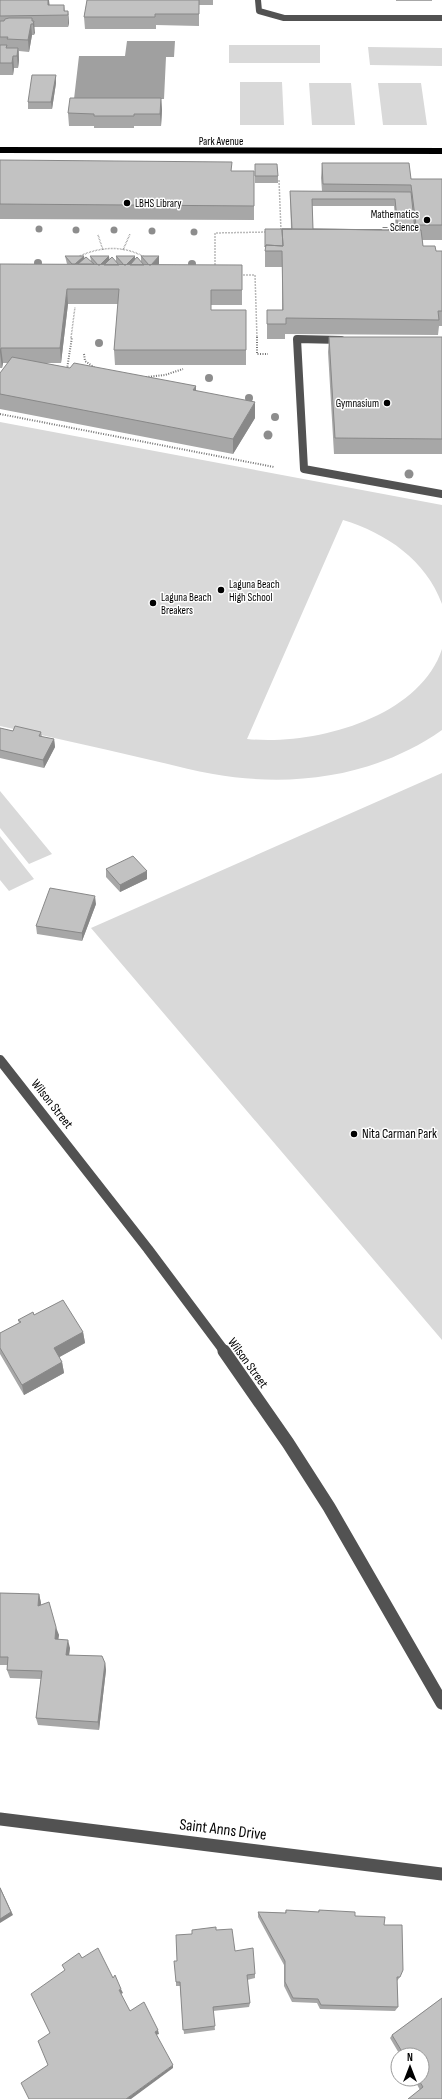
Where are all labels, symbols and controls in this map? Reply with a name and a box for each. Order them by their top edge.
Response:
street label: Park Avenue [199,135,243,148]
place label: LBHS Library [135,197,182,210]
marker: LBHS Library [122,198,132,208]
place label: Mathematics – Science [371,208,419,234]
marker: Mathematics – Science [422,215,432,225]
place label: Gymnasium [336,397,379,410]
marker: Gymnasium [382,398,392,408]
place label: Laguna Beach High School [229,578,280,604]
marker: Laguna Beach High School [216,585,226,595]
place label: Laguna Beach Breakers [161,591,212,617]
marker: Laguna Beach Breakers [148,598,158,608]
street label: Wilson Street [28,1076,76,1132]
place label: Nita Carman Park [362,1126,437,1142]
marker: Nita Carman Park [349,1129,359,1139]
street label: Wilson Street [224,1335,272,1391]
street label: Saint Anns Drive [178,1815,268,1845]
north arrow [390,2047,430,2087]
text: N [407,2051,413,2064]

